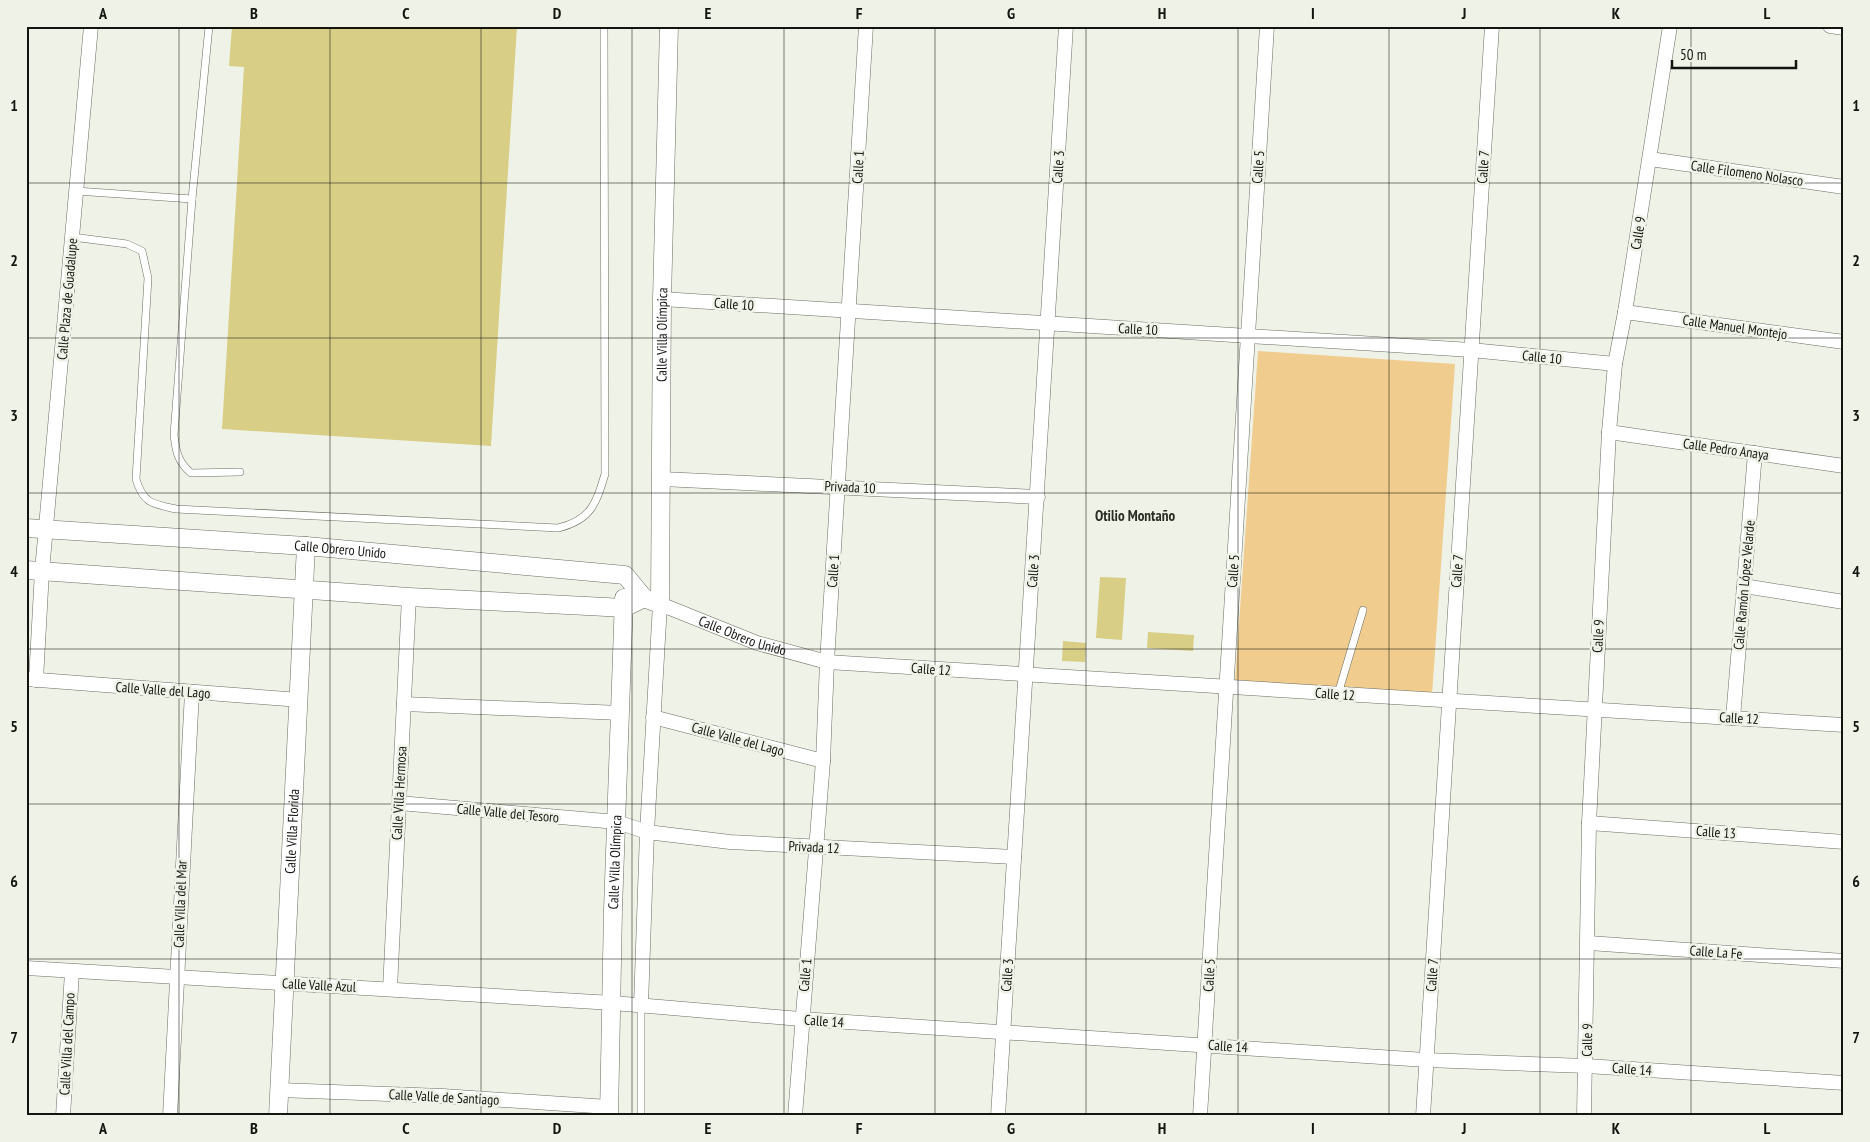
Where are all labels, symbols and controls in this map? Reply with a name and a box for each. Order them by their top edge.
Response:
text: A [98,3,108,23]
text: B [250,3,258,23]
text: C [402,3,410,23]
text: D [553,3,562,23]
text: E [705,3,712,23]
text: F [856,3,863,23]
text: G [1007,3,1015,23]
text: H [1158,3,1166,23]
text: I [1311,3,1315,23]
text: J [1461,3,1466,23]
text: K [1612,3,1621,23]
text: L [1764,3,1771,23]
scale bar [1672,38,1796,70]
text: 50 m [1680,45,1706,64]
text: 1 [10,95,18,115]
text: 1 [1852,95,1860,115]
street label: Calle 1 [848,150,868,184]
street label: Calle 3 [1048,150,1068,184]
street label: Calle 5 [1248,150,1268,184]
street label: Calle 7 [1473,150,1493,184]
street label: Calle Filomeno Nolasco [1690,156,1804,190]
street label: Calle 9 [1626,215,1650,251]
street label: Calle Plaza de Guadalupe [53,237,81,361]
text: 2 [10,250,18,270]
text: 2 [1852,250,1860,270]
street label: Calle Villa Olímpica [652,287,671,382]
street label: Calle 10 [714,294,754,314]
street label: Calle Manuel Montejo [1681,311,1789,343]
street label: Calle 10 [1118,319,1158,339]
street label: Calle 10 [1521,346,1563,368]
text: 3 [10,405,18,425]
text: 3 [1852,405,1860,425]
street label: Calle Pedro Anaya [1682,434,1770,464]
street label: Privada 10 [824,477,876,497]
district label: Otilio Montaño [1095,506,1175,525]
street label: Calle Ramón López Velarde [1729,519,1759,651]
street label: Calle Obrero Unido [294,536,387,562]
street label: Calle 1 [823,554,843,588]
street label: Calle 3 [1023,554,1043,588]
street label: Calle 5 [1223,554,1243,588]
street label: Calle 7 [1447,554,1467,588]
text: 4 [10,561,18,581]
text: 4 [1852,561,1860,581]
street label: Calle Obrero Unido [696,612,788,660]
street label: Calle 9 [1588,619,1608,653]
street label: Calle 12 [911,659,951,679]
street label: Calle Valle del Lago [115,678,211,702]
street label: Calle 12 [1315,684,1355,704]
street label: Calle 12 [1719,708,1759,728]
text: 5 [10,716,18,736]
text: 5 [1852,716,1860,736]
street label: Calle Valle del Lago [690,718,786,760]
street label: Calle Villa Hermosa [388,746,410,840]
street label: Calle Villa Florida [281,788,303,874]
street label: Calle Valle del Tesoro [456,800,560,826]
street label: Calle Villa Olímpica [604,815,625,910]
street label: Calle 13 [1696,822,1736,842]
street label: Privada 12 [788,837,840,857]
street label: Calle Villa del Mar [169,860,191,948]
text: 6 [10,871,18,891]
text: 6 [1852,871,1860,891]
street label: Calle La Fe [1689,941,1743,963]
street label: Calle 1 [795,958,815,992]
street label: Calle 3 [997,958,1017,992]
street label: Calle 5 [1199,958,1219,992]
street label: Calle 7 [1422,958,1442,992]
street label: Calle Valle Azul [282,974,357,996]
street label: Calle Villa del Campo [55,992,79,1096]
street label: Calle 14 [804,1011,845,1031]
street label: Calle 9 [1578,1023,1596,1057]
text: 7 [10,1027,18,1047]
text: 7 [1852,1027,1860,1047]
street label: Calle 14 [1208,1036,1249,1056]
street label: Calle 14 [1612,1059,1653,1079]
street label: Calle Valle de Santiago [388,1085,500,1109]
text: A [98,1118,108,1138]
text: B [250,1118,258,1138]
text: C [402,1118,410,1138]
text: D [553,1118,562,1138]
text: E [705,1118,712,1138]
text: F [856,1118,863,1138]
text: G [1007,1118,1015,1138]
text: H [1158,1118,1166,1138]
text: I [1311,1118,1315,1138]
text: J [1461,1118,1466,1138]
text: K [1612,1118,1621,1138]
text: L [1764,1118,1771,1138]

